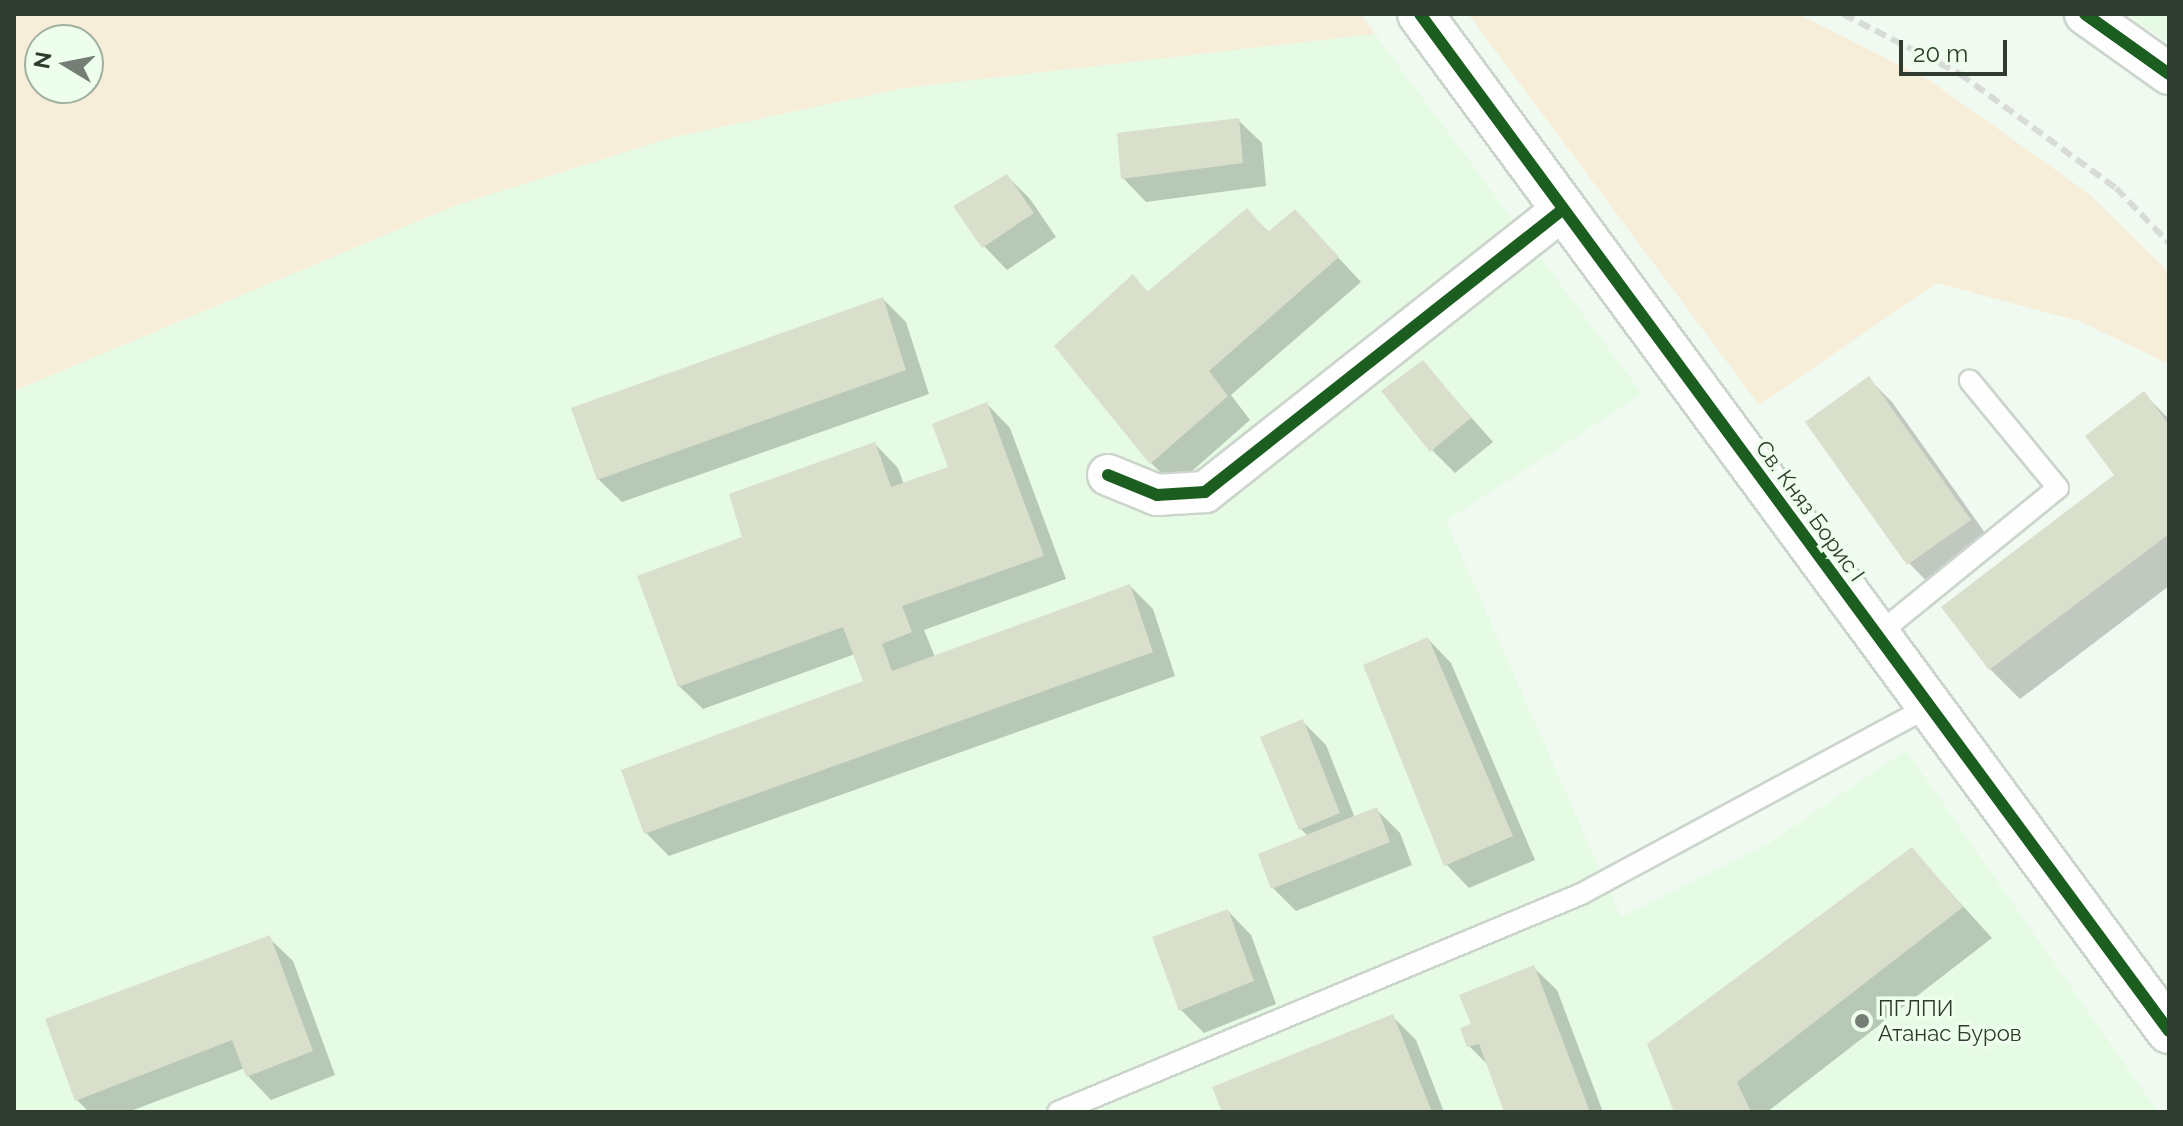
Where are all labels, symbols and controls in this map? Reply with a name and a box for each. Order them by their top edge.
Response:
north arrow [24,24,104,104]
scale bar [1903,24,2011,74]
text: 20 m [1913,39,1968,68]
text: N [28,50,57,71]
street label: Св. Княз Борис I [1750,435,1870,587]
place label: ПГЛПИ Атанас Буров [1878,995,2022,1046]
marker: ПГЛПИ Атанас Буров [1853,1012,1871,1030]

